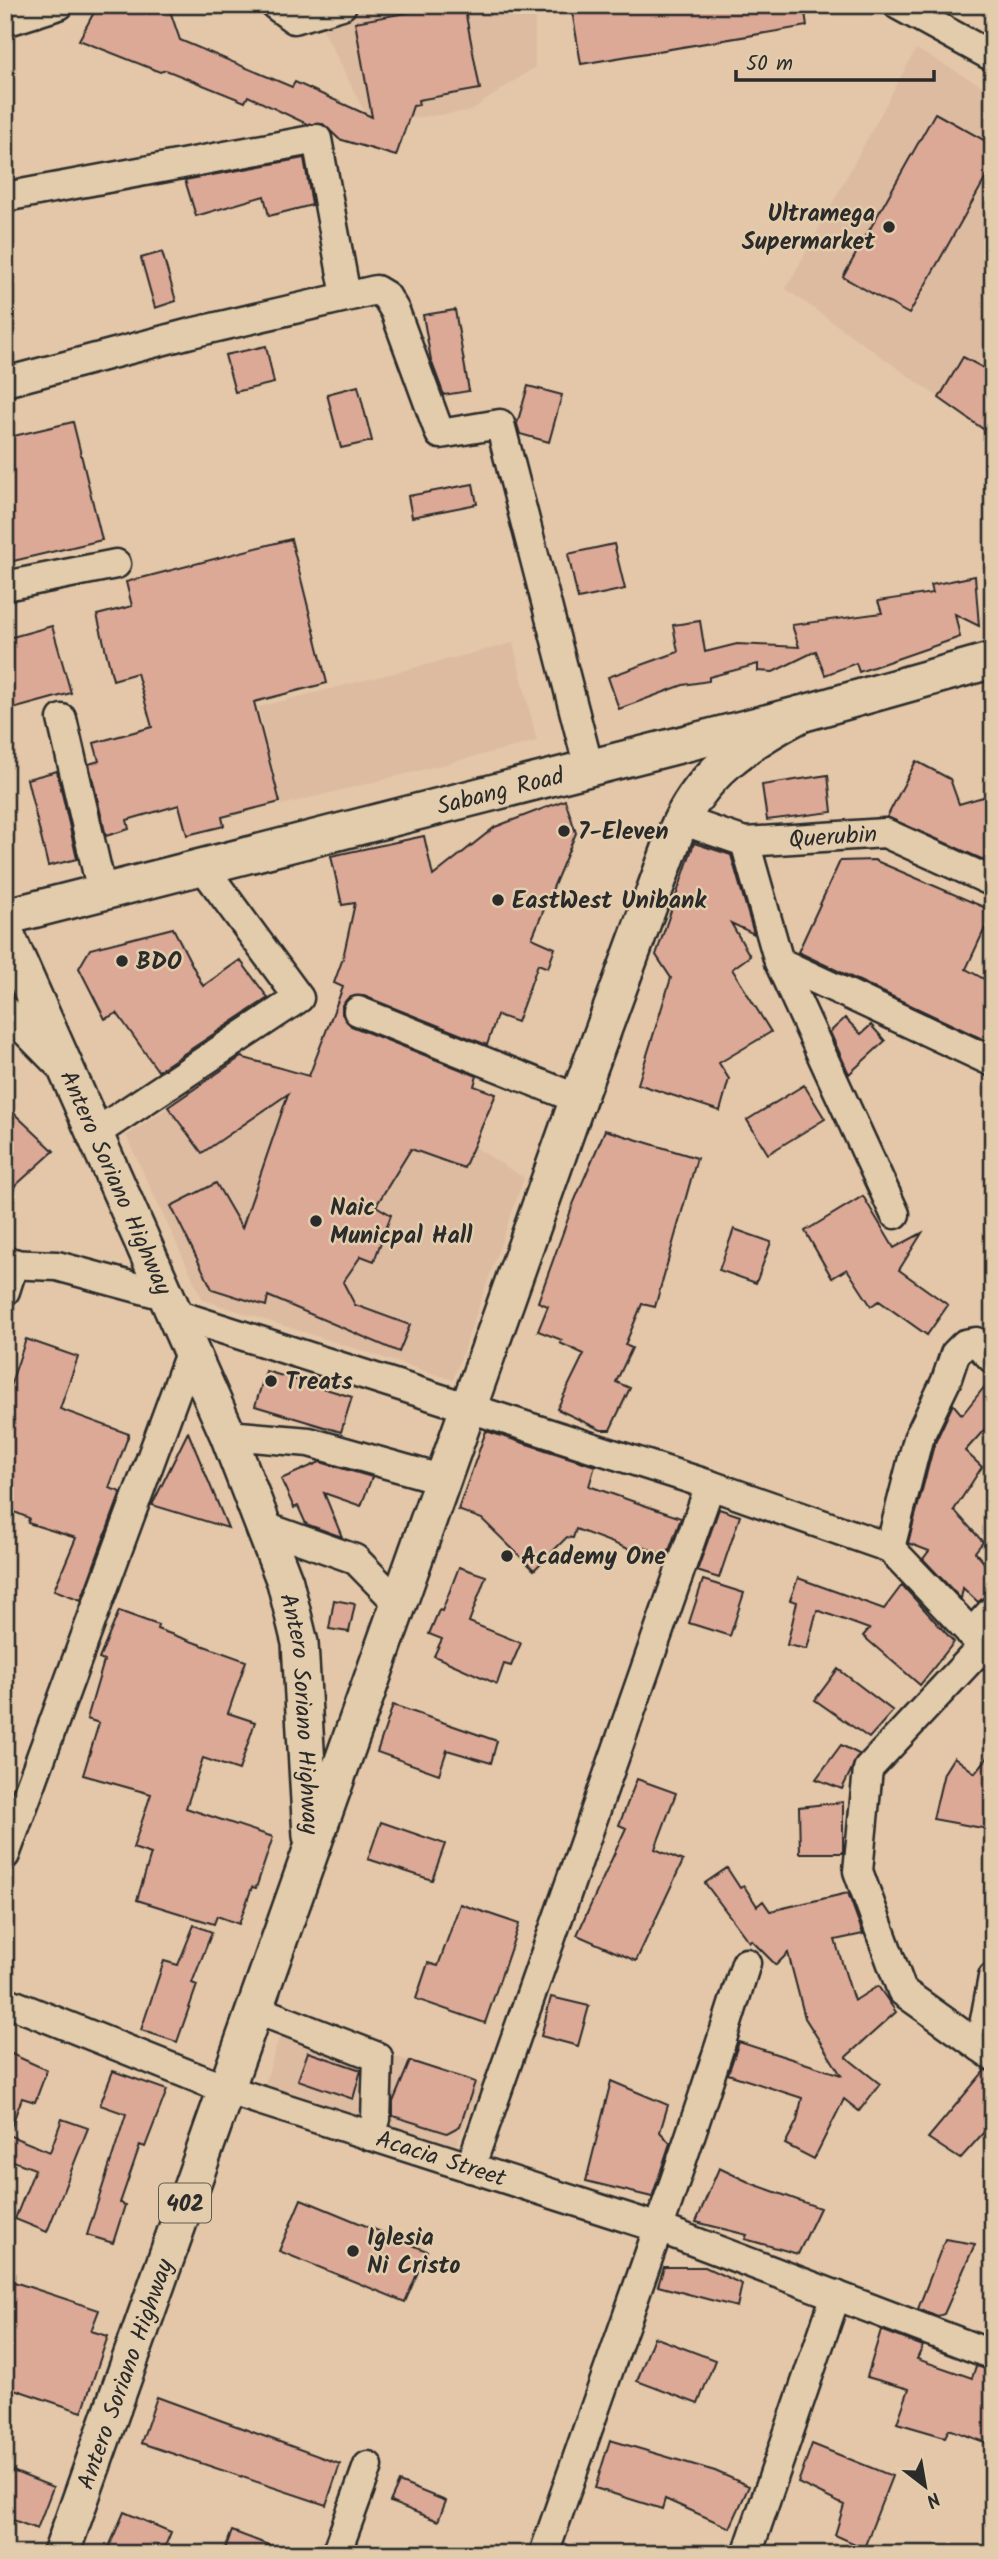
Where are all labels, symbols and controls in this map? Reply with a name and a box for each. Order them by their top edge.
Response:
scale bar [736,38,933,82]
text: 50 m [746,48,793,81]
place label: Ultramega Supermarket [742,195,876,262]
marker: Ultramega Supermarket [881,219,897,235]
street label: Sabang Road [433,757,569,827]
place label: 7-Eleven [578,813,669,852]
street label: Querubin [788,816,878,860]
marker: 7-Eleven [556,823,572,839]
place label: EastWest Unibank [512,882,707,921]
marker: EastWest Unibank [490,892,506,908]
place label: BDO [136,943,182,982]
marker: BDO [114,953,130,969]
street label: Antero Soriano Highway [48,1064,182,1303]
place label: Naic Municpal Hall [330,1189,473,1256]
marker: Naic Municpal Hall [308,1213,324,1229]
place label: Treats [285,1363,353,1402]
marker: Treats [263,1373,279,1389]
place label: Academy One [521,1538,666,1577]
marker: Academy One [499,1548,515,1564]
street label: Antero Soriano Highway [267,1589,329,1836]
street label: Acacia Street [371,2121,512,2199]
road number: 402 [159,2184,211,2222]
place label: Iglesia Ni Cristo [367,2219,460,2286]
marker: Iglesia Ni Cristo [345,2243,361,2259]
street label: Antero Soriano Highway [67,2253,186,2495]
north arrow [890,2450,960,2520]
text: N [920,2483,946,2515]

